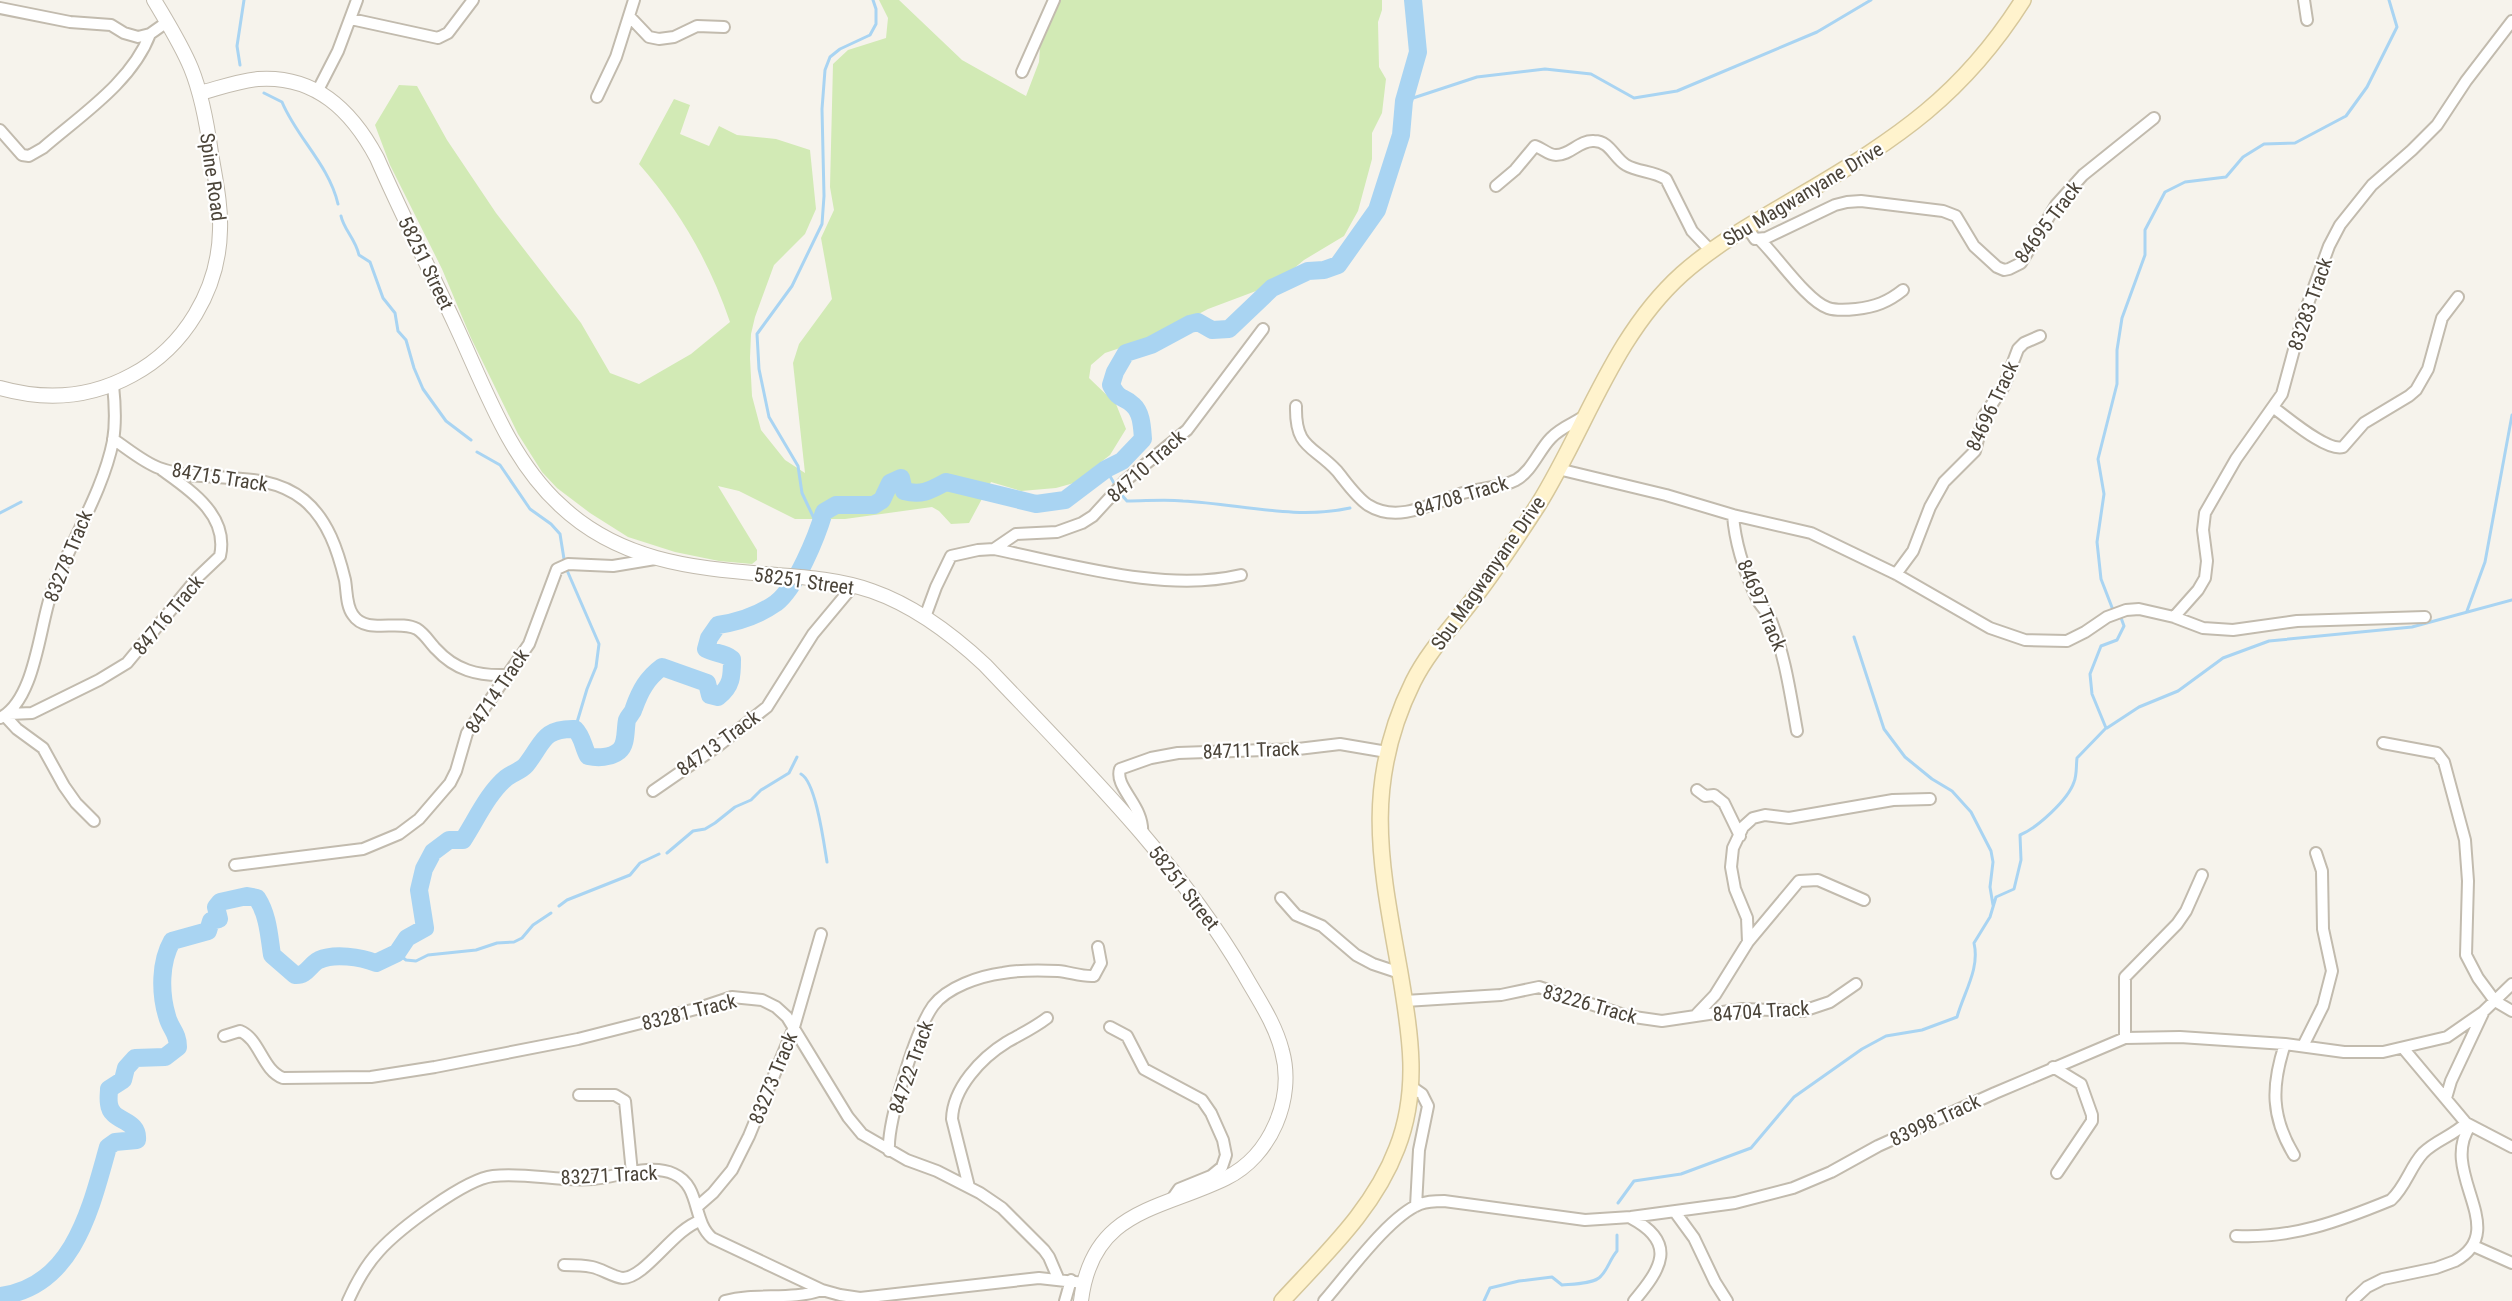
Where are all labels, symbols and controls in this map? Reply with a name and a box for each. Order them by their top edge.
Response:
street label: Spine Road [195,131,231,223]
street label: Sbu Magwanyane Drive [1719,137,1887,251]
street label: 84695 Track [2009,176,2087,268]
street label: 58251 Street [393,212,459,314]
street label: 83283 Track [2283,254,2337,354]
street label: 84696 Track [1961,357,2023,455]
street label: 84710 Track [1102,425,1190,507]
street label: 84715 Track [170,458,270,496]
street label: 84708 Track [1411,470,1511,522]
street label: Sbu Magwanyane Drive [1426,491,1550,655]
street label: 83278 Track [39,507,97,605]
street label: 84697 Track [1732,556,1792,654]
street label: 58251 Street [752,562,856,600]
street label: 84716 Track [128,570,208,660]
street label: 84714 Track [460,644,534,738]
street label: 84713 Track [672,705,764,781]
street label: 84711 Track [1202,736,1300,764]
street label: 58251 Street [1144,841,1225,935]
street label: 83226 Track [1540,979,1640,1029]
street label: 83281 Track [639,989,739,1035]
street label: 84704 Track [1712,996,1810,1026]
street label: 84722 Track [884,1017,938,1117]
street label: 83273 Track [744,1029,802,1127]
street label: 83998 Track [1886,1089,1984,1151]
street label: 83271 Track [560,1160,658,1190]

